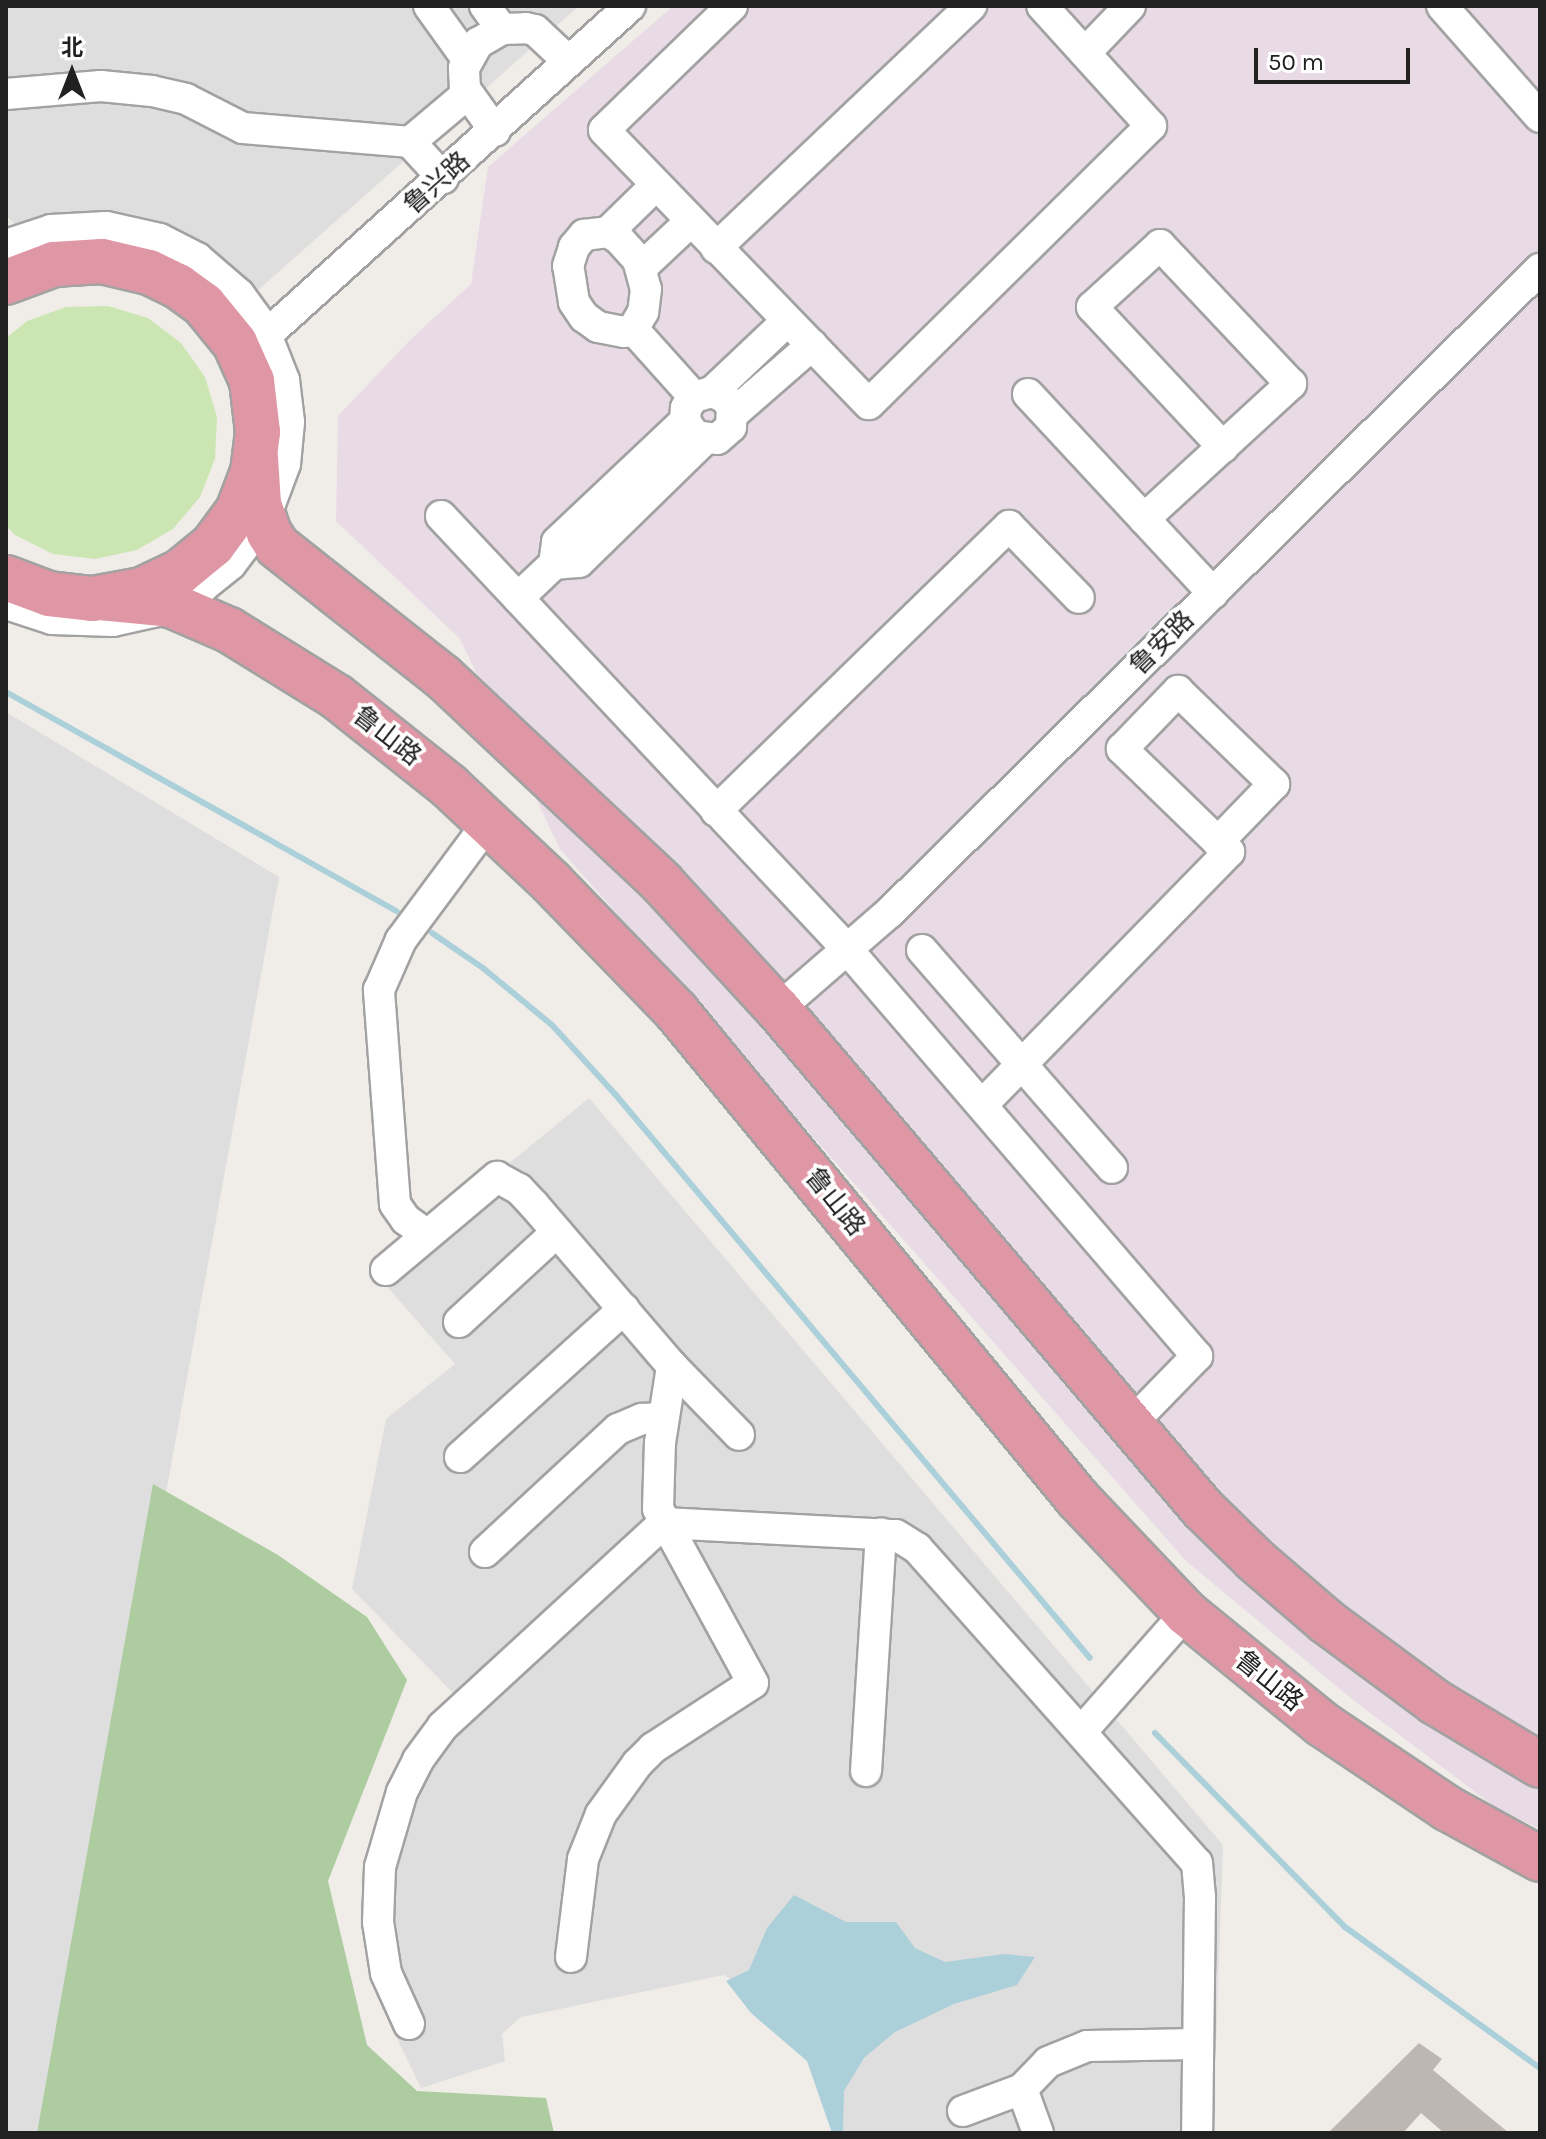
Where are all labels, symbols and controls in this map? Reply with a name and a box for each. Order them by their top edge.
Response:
north arrow [32,32,112,112]
scale bar [1258,32,1414,82]
text: 北 [61,35,83,61]
text: 50 m [1268,48,1324,76]
street label: 鲁兴路 [398,145,476,221]
street label: 鲁安路 [1123,604,1201,682]
street label: 鲁山路 [347,700,427,772]
street label: 鲁山路 [798,1162,872,1242]
street label: 鲁山路 [1229,1644,1309,1718]

